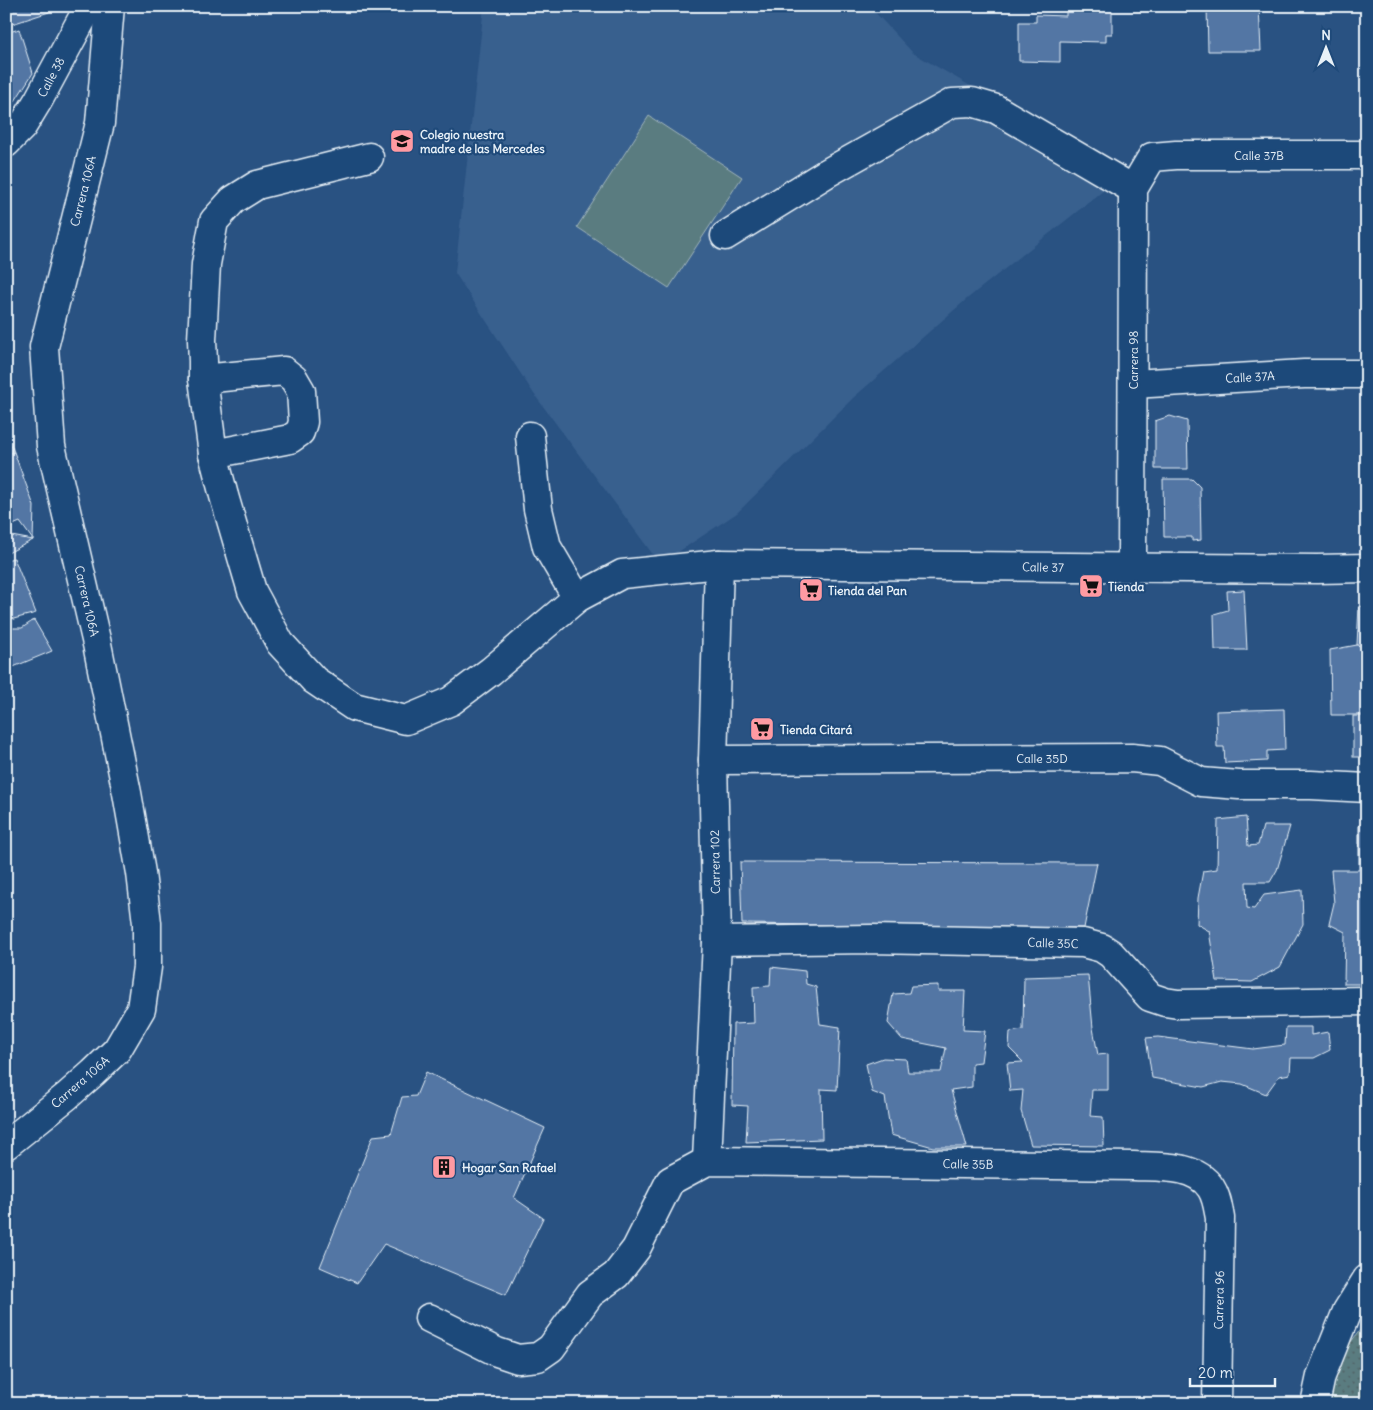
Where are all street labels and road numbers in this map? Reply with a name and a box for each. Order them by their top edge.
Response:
street label: Calle 38 [34,54,68,100]
street label: Calle 37B [1234,148,1284,163]
street label: Carrera 106A [67,154,99,228]
street label: Carrera 98 [1126,330,1141,389]
street label: Calle 37A [1225,368,1275,386]
street label: Calle 37 [1022,559,1064,575]
street label: Carrera 106A [72,564,103,638]
street label: Calle 35D [1016,751,1068,766]
street label: Carrera 102 [707,829,723,894]
street label: Calle 35C [1027,935,1079,951]
street label: Carrera 106A [48,1052,112,1111]
street label: Calle 35B [942,1156,994,1172]
street label: Carrera 96 [1211,1270,1227,1330]

